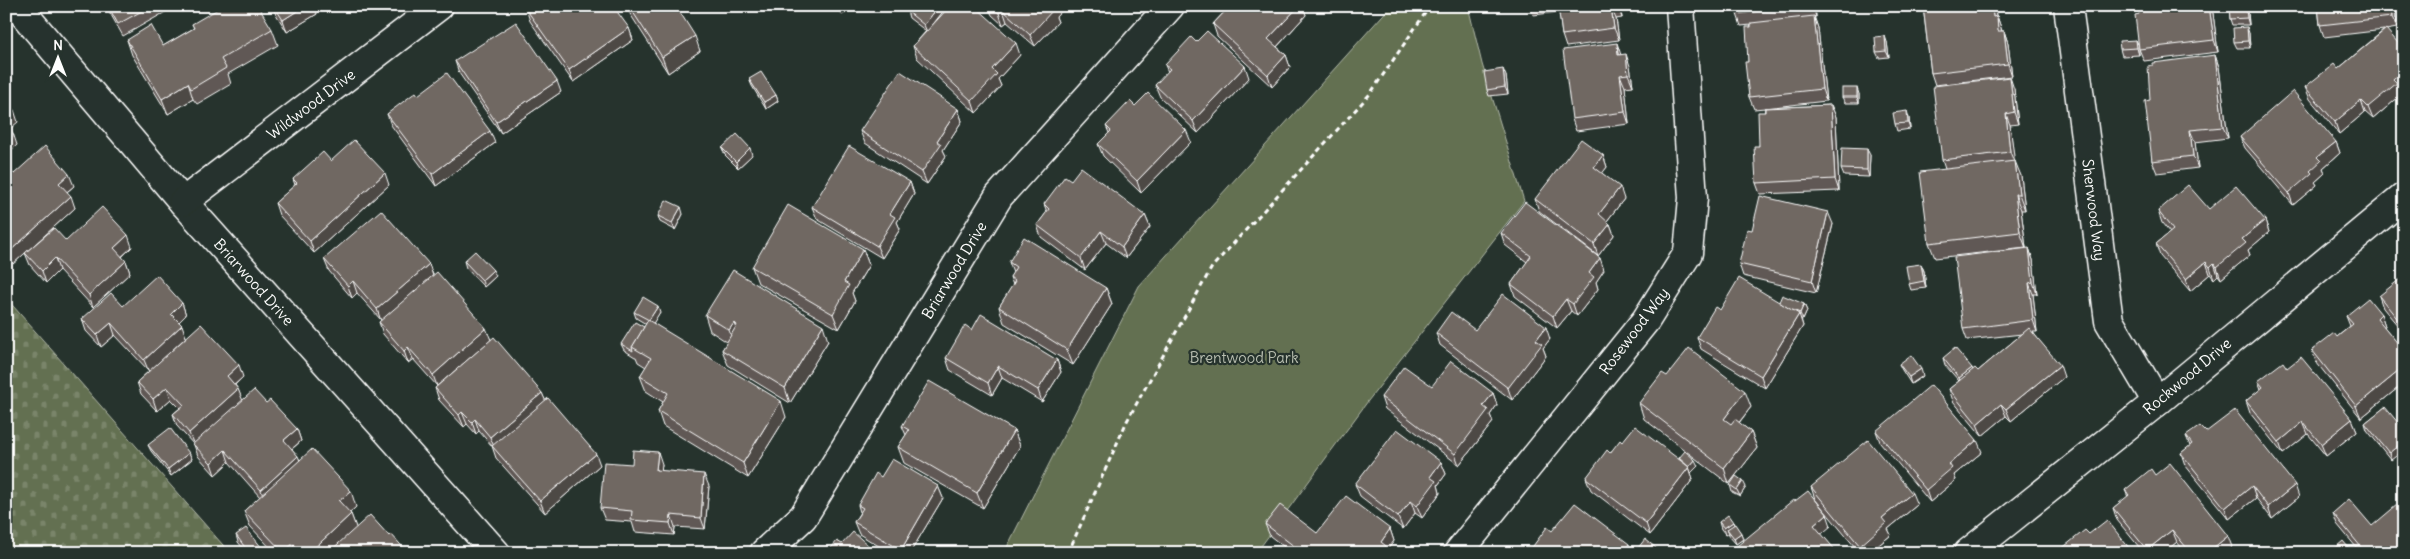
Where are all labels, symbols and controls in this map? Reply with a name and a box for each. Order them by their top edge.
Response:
north arrow [32,32,82,82]
text: N [53,36,63,54]
street label: Wildwood Drive [263,65,359,143]
street label: Sherwood Way [2078,158,2110,262]
street label: Briarwood Drive [917,218,991,322]
street label: Briarwood Drive [210,235,298,329]
street label: Rosewood Way [1595,284,1673,378]
street label: Rockwood Drive [2139,333,2235,419]
park label: Brentwood Park [1189,348,1299,367]

